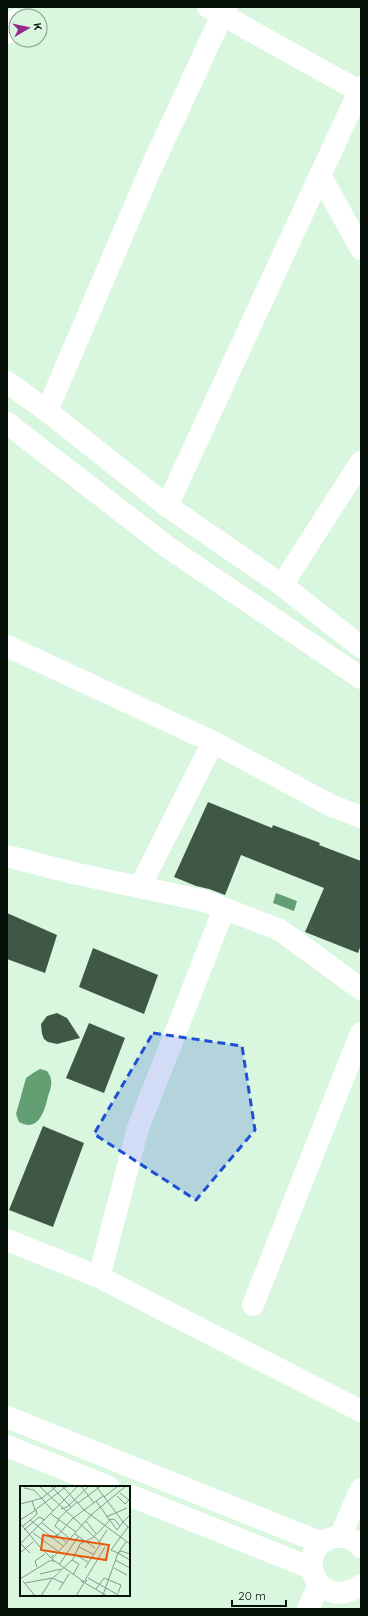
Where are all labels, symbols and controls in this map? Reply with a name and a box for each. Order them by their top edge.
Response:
north arrow [8,8,48,48]
text: K [30,22,45,31]
inset map [20,1486,130,1596]
scale bar [232,1582,286,1608]
text: 20 m [238,1588,266,1603]

